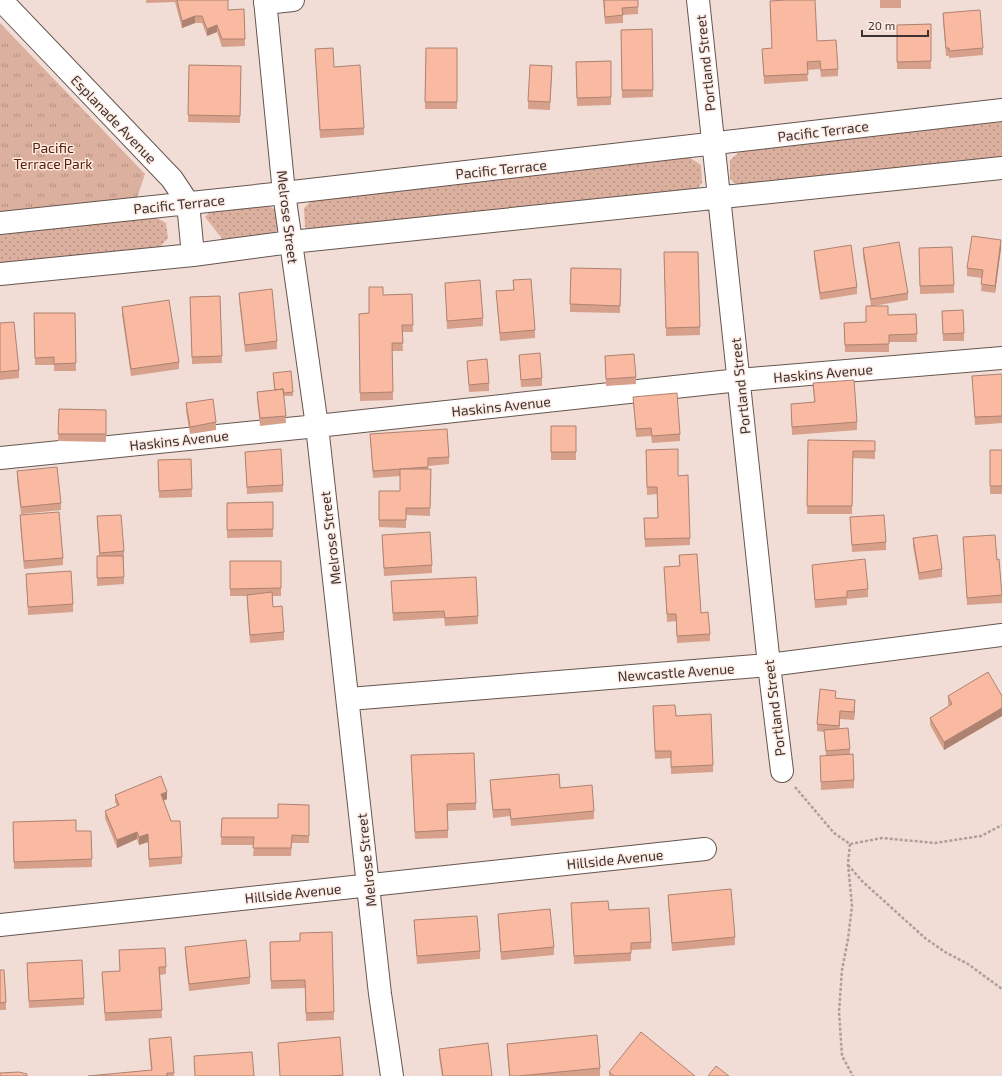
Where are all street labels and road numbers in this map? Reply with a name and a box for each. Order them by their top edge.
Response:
street label: Portland Street [691,14,719,112]
street label: Esplanade Avenue [68,71,160,167]
street label: Pacific Terrace [777,117,869,145]
street label: Pacific Terrace [455,156,547,182]
street label: Melrose Street [274,169,302,265]
street label: Pacific Terrace [133,191,225,217]
street label: Portland Street [726,337,754,435]
street label: Haskins Avenue [773,360,873,386]
street label: Haskins Avenue [451,392,551,420]
street label: Haskins Avenue [129,426,229,454]
street label: Melrose Street [316,490,344,586]
street label: Newcastle Avenue [617,659,735,685]
street label: Portland Street [760,659,788,757]
street label: Melrose Street [353,812,379,908]
street label: Hillside Avenue [566,845,664,873]
street label: Hillside Avenue [244,879,342,907]

